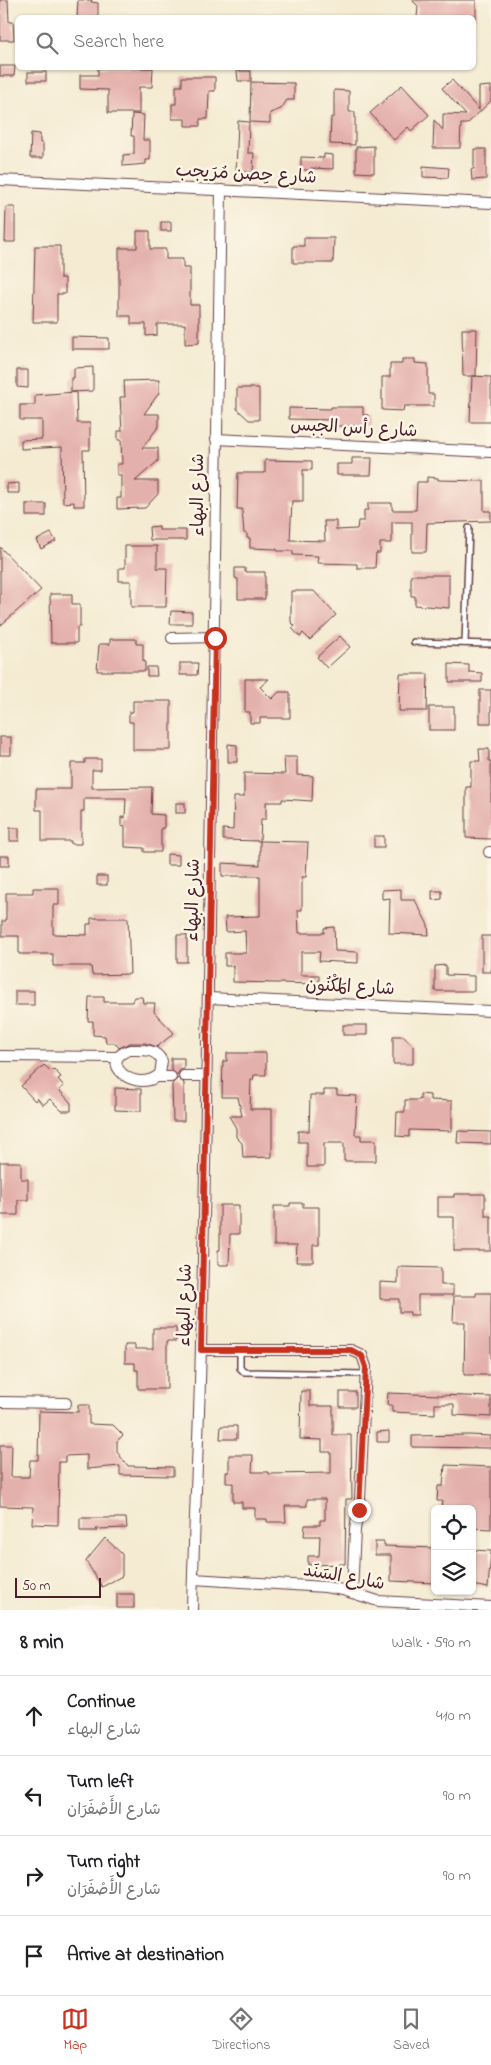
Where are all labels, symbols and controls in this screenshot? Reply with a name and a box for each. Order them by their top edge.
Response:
search box [15,15,476,70]
icon: search [33,29,61,57]
text: Search here [73,29,164,56]
street label: شارع حِصن مُرَيجب [175,158,317,192]
street label: شارع رأس الجبس [290,413,418,445]
street label: شارع البهاء [186,453,212,537]
route start [204,627,227,650]
street label: شارع البهاء [180,858,208,942]
street label: شارع المَكْنُون [305,971,395,1003]
street label: شارع البهاء [172,1263,200,1347]
route end [348,1499,371,1522]
map controls [431,1505,476,1595]
button: locate [431,1505,476,1550]
button: layers [431,1550,476,1595]
street label: شارع السَنَد [301,1558,387,1598]
scale bar [15,1575,101,1598]
text: 50 m [22,1576,50,1597]
text: 8 min [20,1628,64,1658]
text: Walk · 590 m [392,1631,471,1655]
text: Continue [67,1689,135,1716]
icon: ahead [20,1702,48,1730]
text: 410 m [436,1704,471,1728]
text: شارع البهاء [67,1718,141,1742]
text: Turn left [67,1769,134,1796]
icon: left [20,1782,48,1810]
text: 90 m [443,1784,471,1808]
text: شارع الأَصْفَرَان [67,1798,161,1822]
text: Turn right [67,1849,140,1876]
icon: right [20,1862,48,1890]
text: 90 m [443,1864,471,1888]
text: شارع الأَصْفَرَان [67,1878,161,1902]
icon: arrive [20,1942,48,1970]
text: Arrive at destination [67,1942,224,1969]
tab: Map [61,2005,89,2056]
tab: Directions [212,2005,270,2056]
tab: Saved [393,2005,430,2056]

